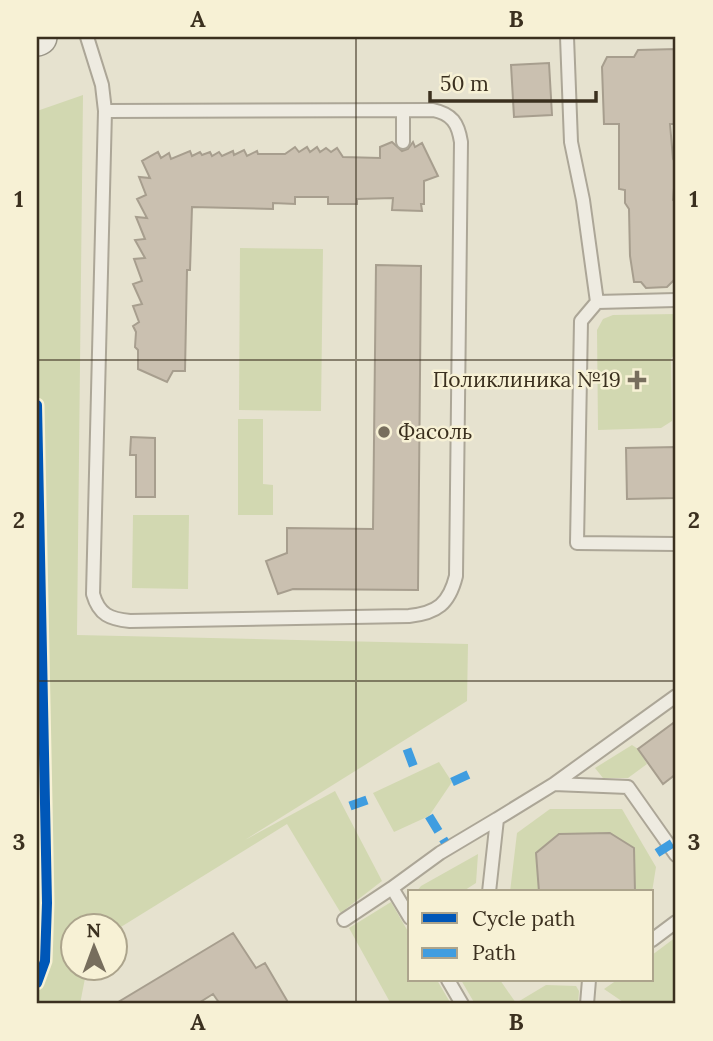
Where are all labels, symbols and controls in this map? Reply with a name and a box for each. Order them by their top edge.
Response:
text: A [190,4,206,33]
text: B [508,4,524,33]
scale bar [430,60,596,104]
text: 50 m [440,70,489,97]
text: 1 [14,184,24,213]
text: 1 [689,184,699,213]
place label: Поликлиника №19 [433,366,621,393]
marker: Поликлиника №19 [627,370,647,390]
place label: Фасоль [398,418,472,445]
marker: Фасоль [376,424,392,440]
text: 2 [13,505,25,534]
text: 2 [688,505,700,534]
text: 3 [13,827,25,856]
text: 3 [688,827,700,856]
legend [408,890,654,982]
text: Cycle path [472,905,575,932]
north arrow [60,912,130,982]
text: N [86,918,102,942]
text: Path [472,939,516,966]
text: A [190,1007,206,1036]
text: B [508,1007,524,1036]

